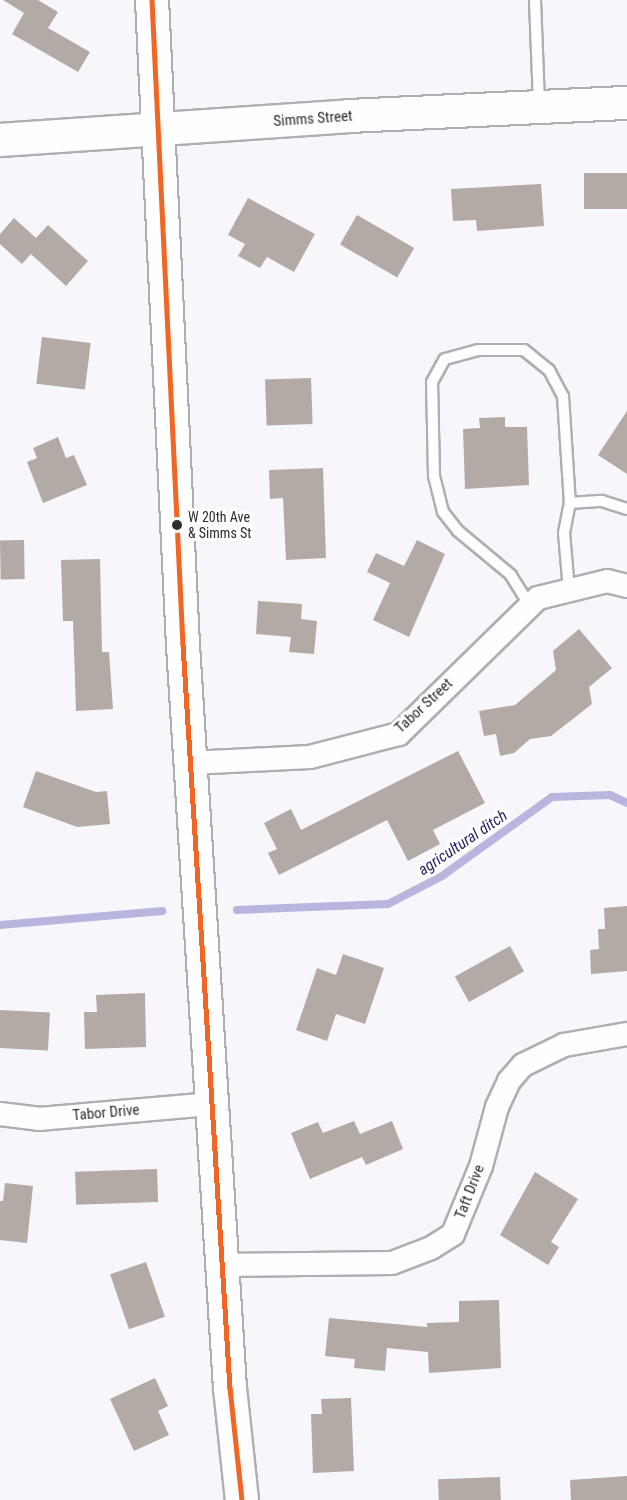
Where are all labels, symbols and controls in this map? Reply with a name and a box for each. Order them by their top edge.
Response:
street label: Simms Street [273,107,353,131]
place label: W 20th Ave & Simms St [188,509,251,542]
marker: W 20th Ave & Simms St [171,519,183,531]
street label: Tabor Street [391,675,457,737]
water label: agricultural ditch [415,806,511,880]
street label: Tabor Drive [72,1101,140,1125]
street label: Taft Drive [451,1162,489,1222]

